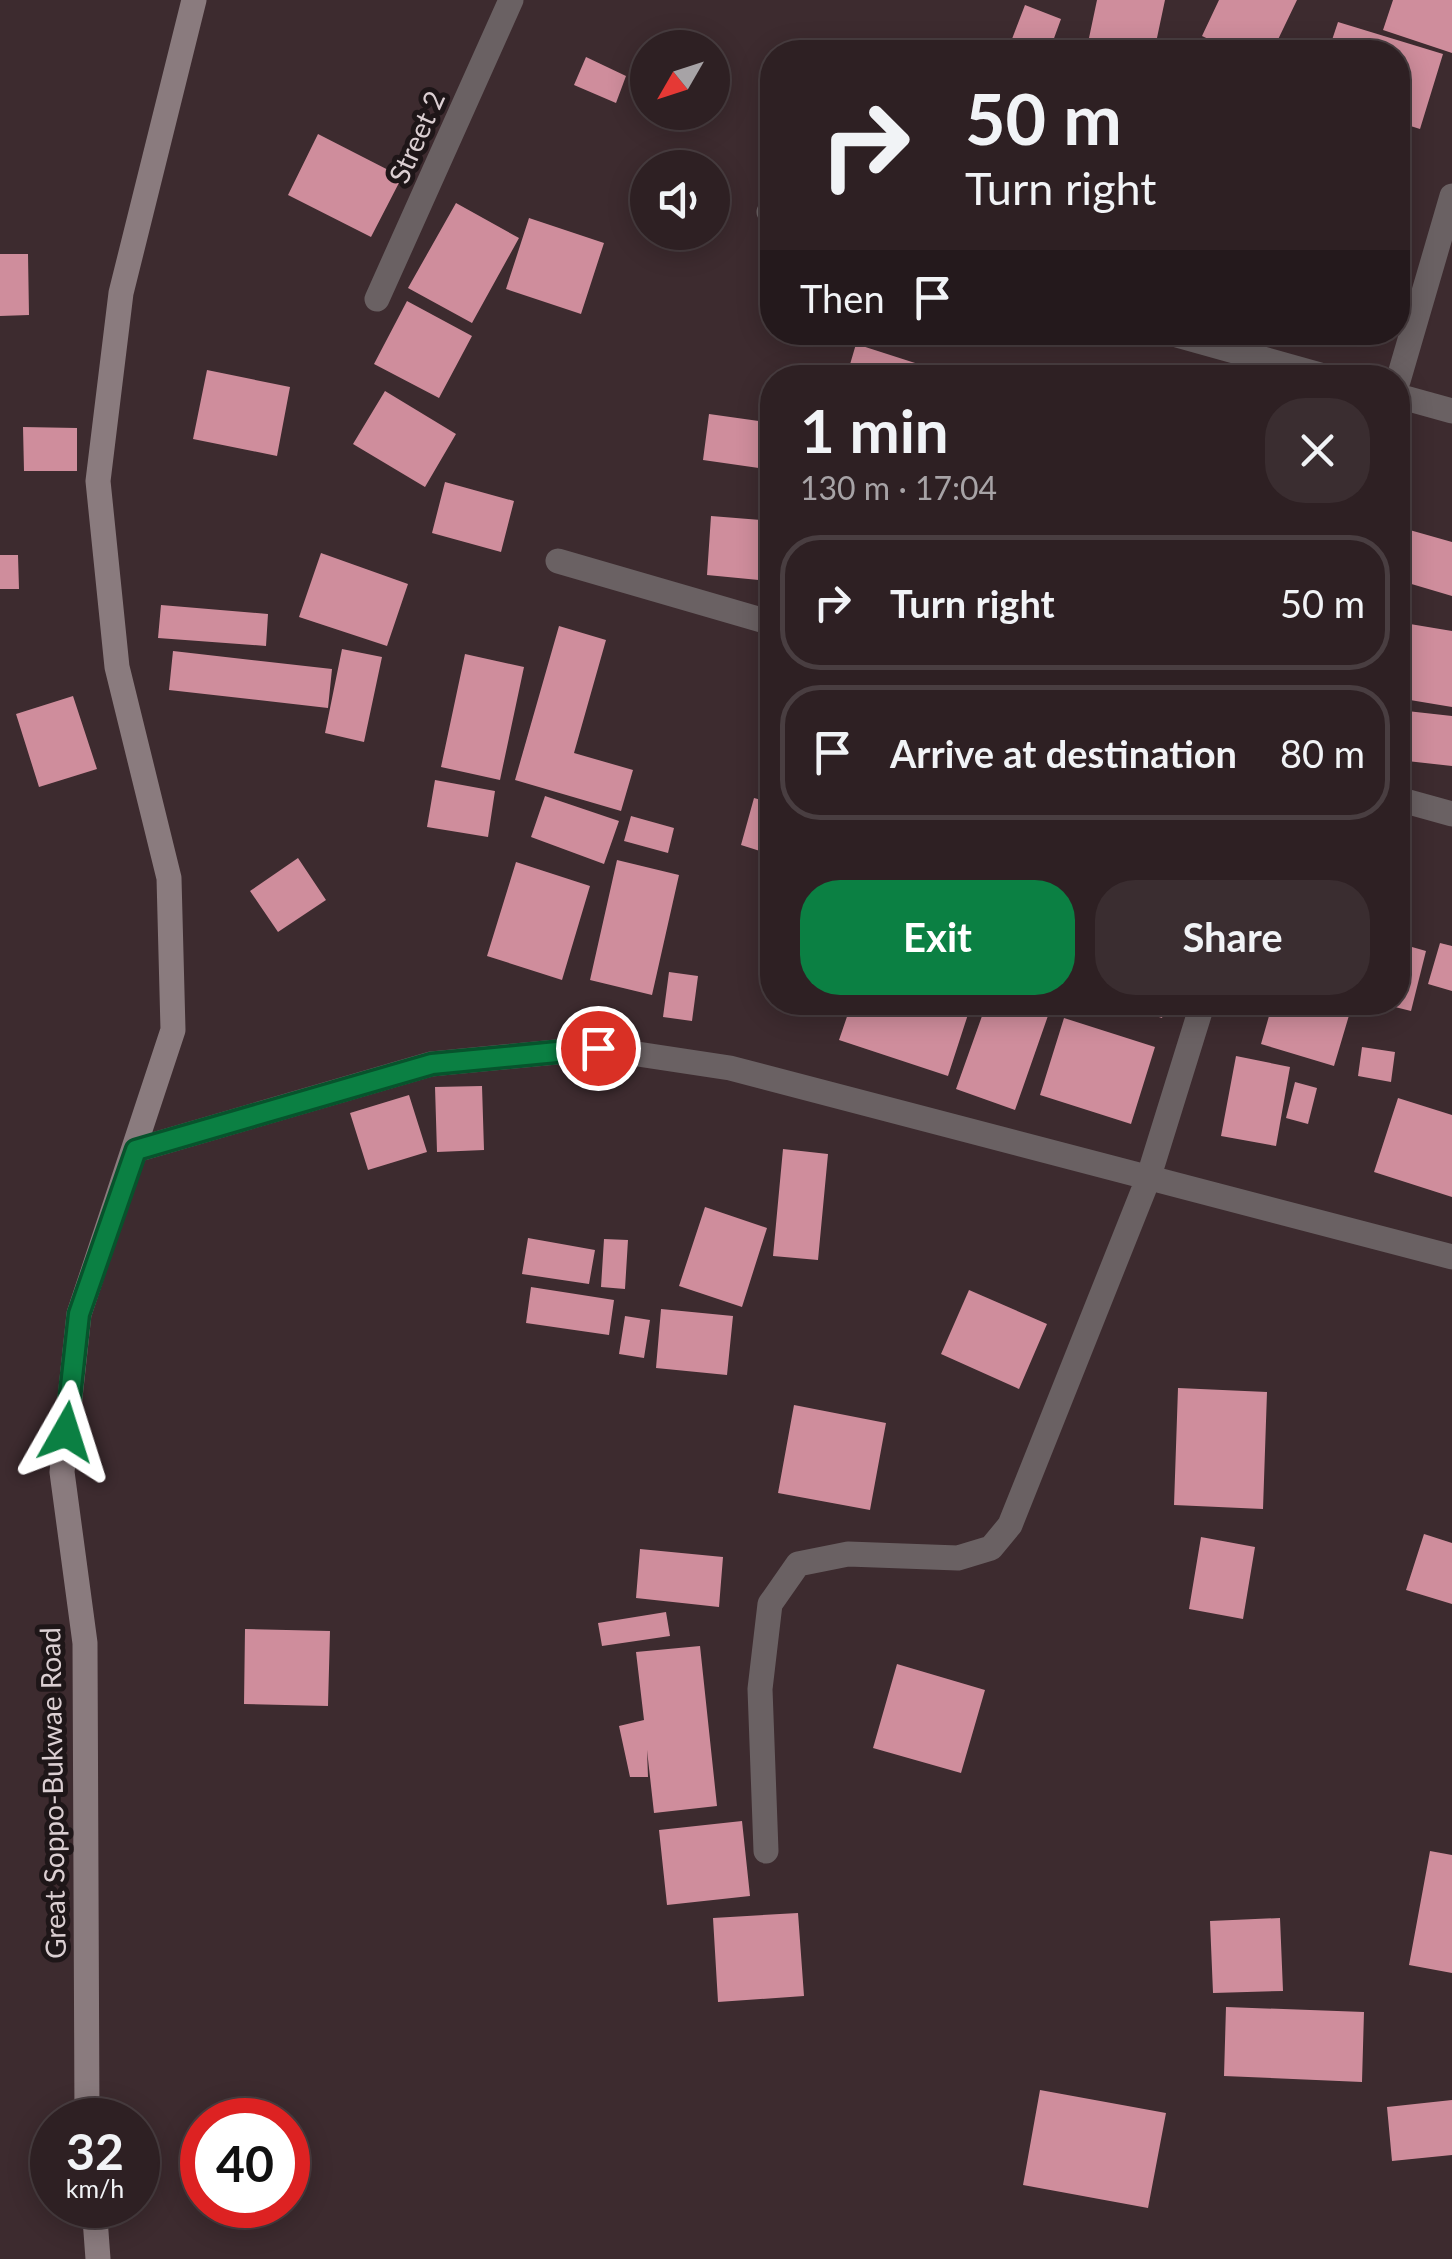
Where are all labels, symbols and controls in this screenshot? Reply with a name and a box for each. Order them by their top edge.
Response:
north arrow [630,30,730,130]
map controls [630,30,730,250]
text: 50 m [965,76,1122,160]
icon: right [800,80,930,210]
street label: Street 2 [381,85,451,188]
button: sound [630,150,730,250]
text: Turn right [965,161,1156,215]
icon: arrive [905,270,960,325]
text: Then [800,275,885,321]
text: 1 min [800,394,949,466]
button: close [1265,398,1370,503]
text: 130 m · 17:04 [800,468,997,507]
icon: right [805,575,860,630]
text: Turn right [890,580,1055,626]
text: 50 m [1280,580,1365,626]
icon: arrive [805,725,860,780]
text: Arrive at destination [890,730,1237,776]
text: 80 m [1280,730,1365,776]
button: Exit [800,880,1075,995]
button: Share [1095,880,1370,995]
pin [556,1006,641,1091]
icon: arrive [571,1021,626,1076]
position arrow [14,1380,118,1484]
street label: Great Soppo-Bukwae Road [32,1627,72,1959]
speed limit sign: 40 [180,2098,310,2228]
text: 32 [66,2121,124,2181]
text: km/h [66,2173,124,2203]

